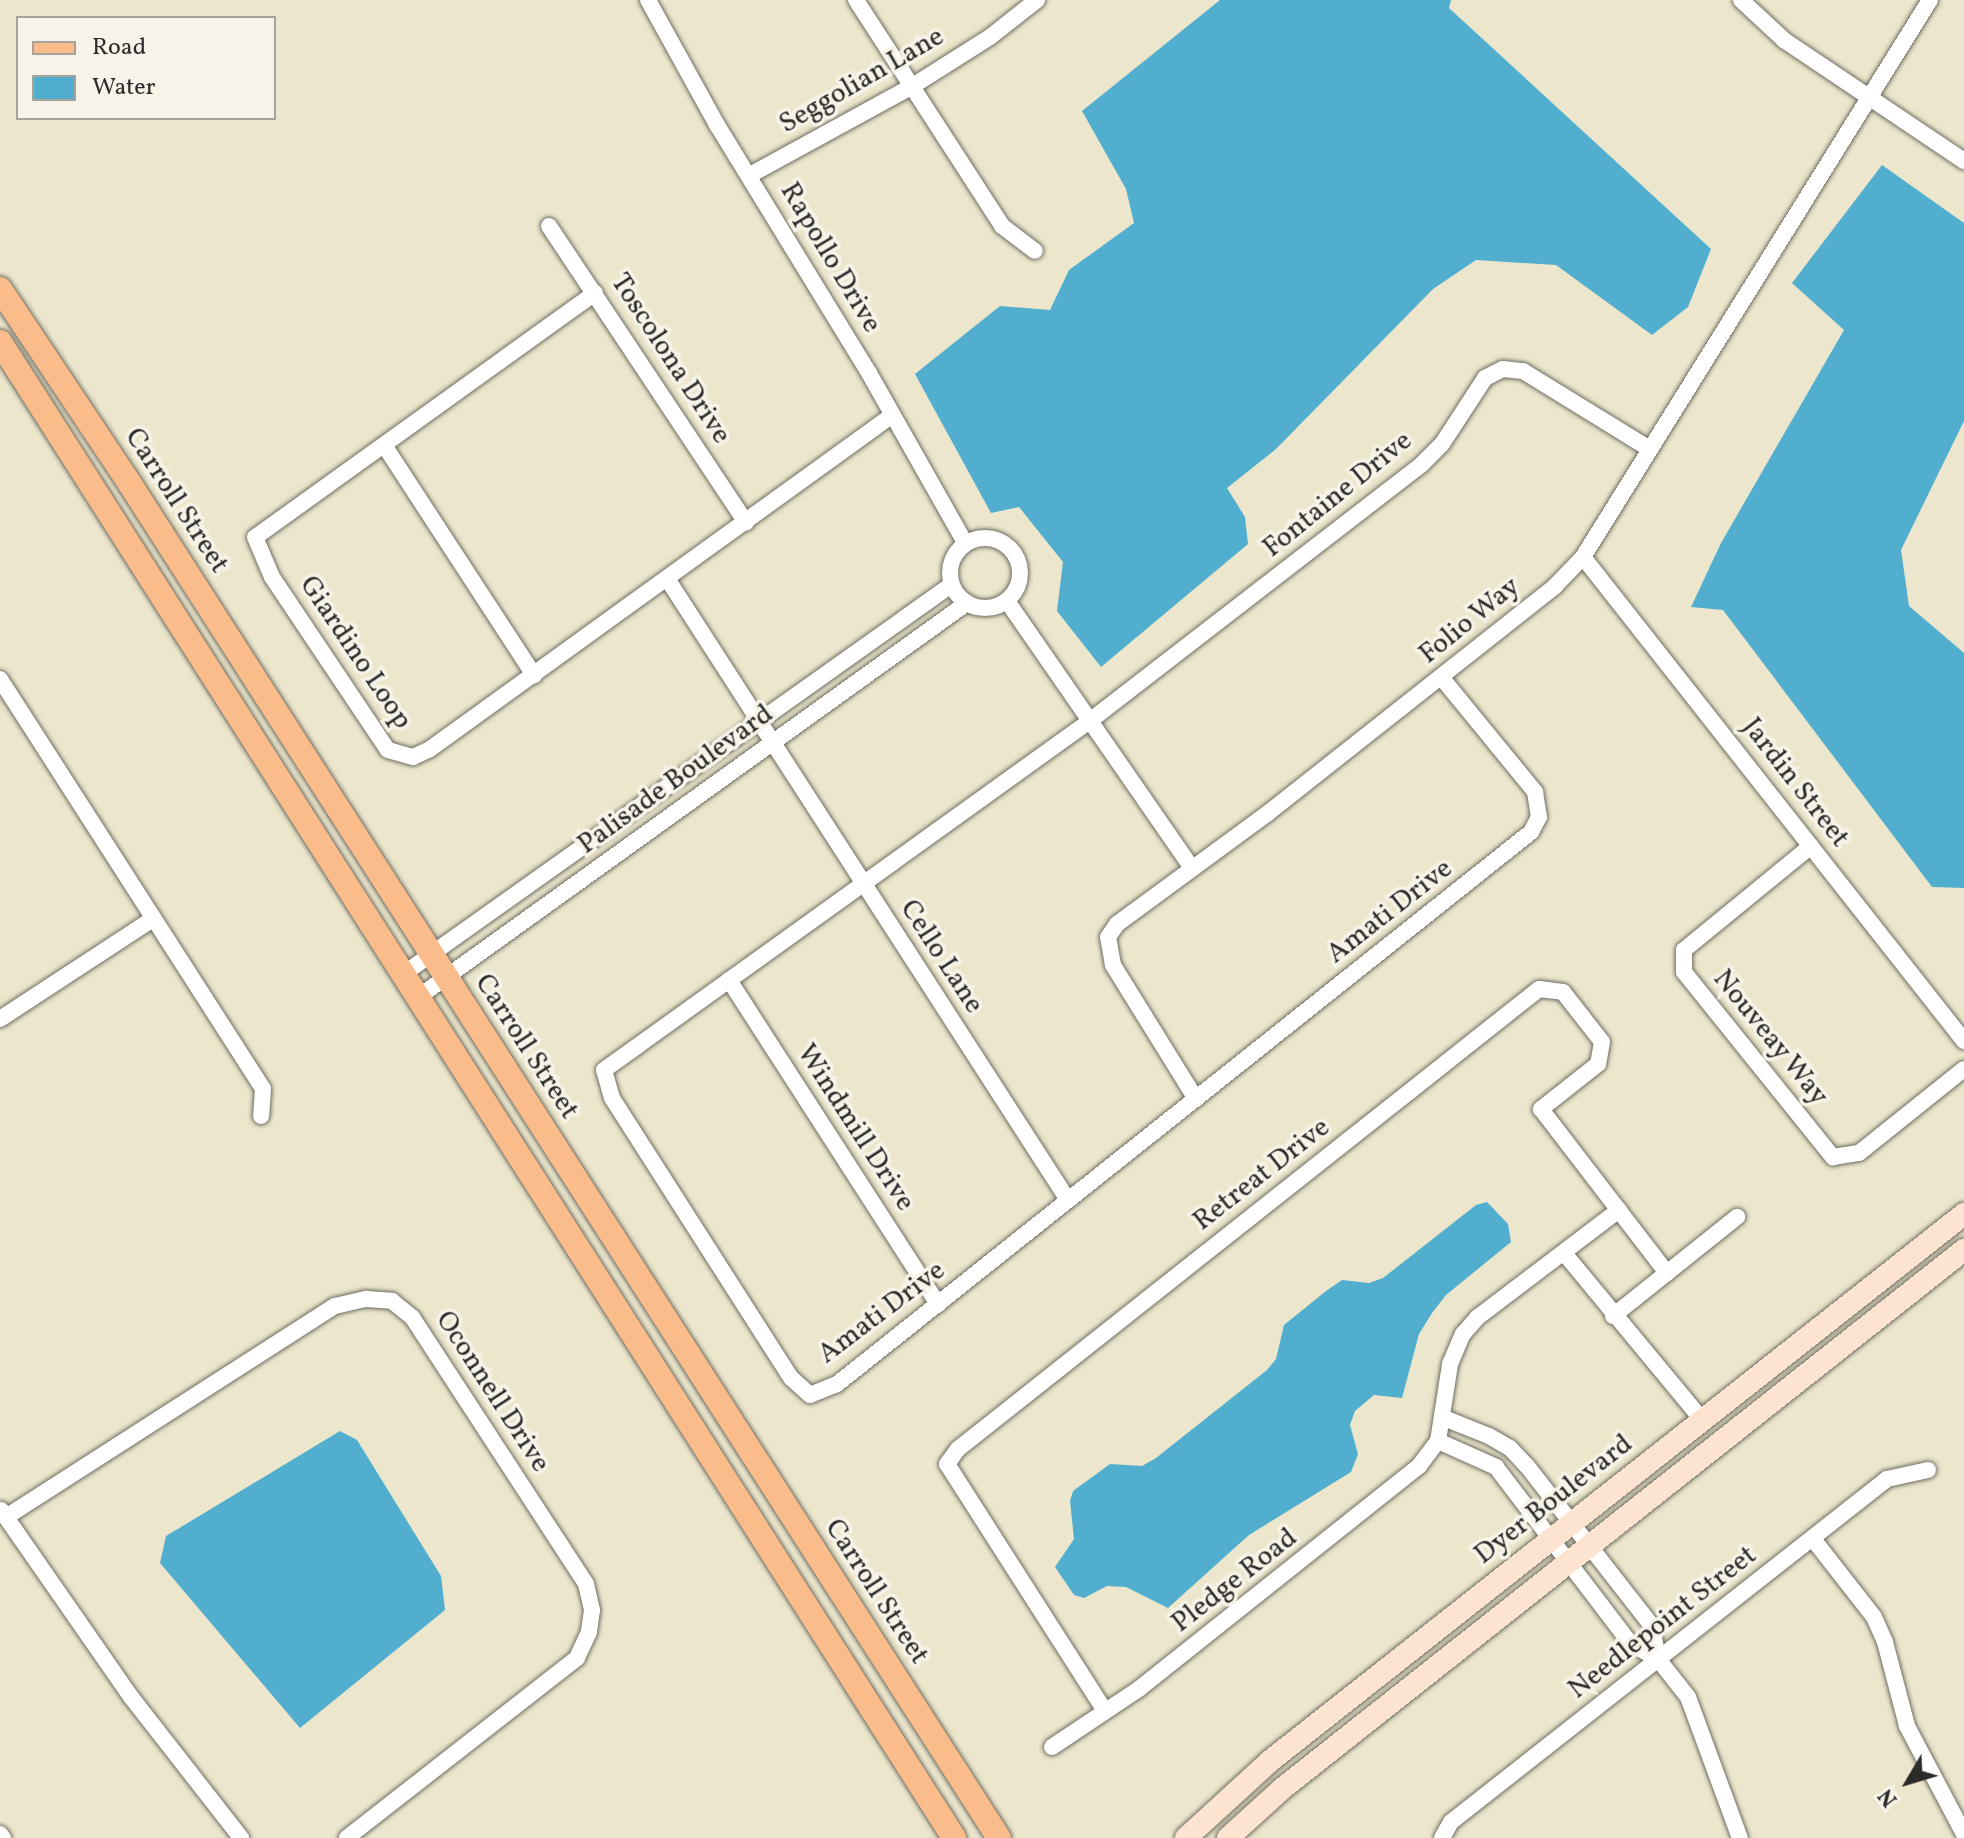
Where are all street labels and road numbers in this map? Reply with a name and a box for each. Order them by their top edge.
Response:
street label: Seggolian Lane [774,20,950,142]
street label: Rapollo Drive [772,177,888,339]
street label: Toscolona Drive [602,268,738,450]
street label: Carroll Street [117,422,235,580]
street label: Fontaine Drive [1257,425,1419,565]
street label: Giardino Loop [291,570,419,736]
street label: Folio Way [1413,570,1527,672]
street label: Palisade Boulevard [572,698,780,862]
street label: Jardin Street [1734,712,1856,854]
street label: Amati Drive [1320,853,1460,971]
street label: Cello Lane [892,894,990,1020]
street label: Nouveay Way [1705,963,1835,1113]
street label: Carroll Street [467,968,585,1126]
street label: Windmill Drive [789,1038,921,1218]
street label: Retreat Drive [1187,1111,1337,1239]
street label: Amati Drive [812,1254,952,1372]
street label: Oconnell Drive [427,1305,557,1479]
street label: Dyer Boulevard [1468,1428,1640,1572]
street label: Carroll Street [817,1513,935,1671]
street label: Pledge Road [1166,1522,1304,1640]
street label: Needlepoint Street [1562,1539,1764,1707]

